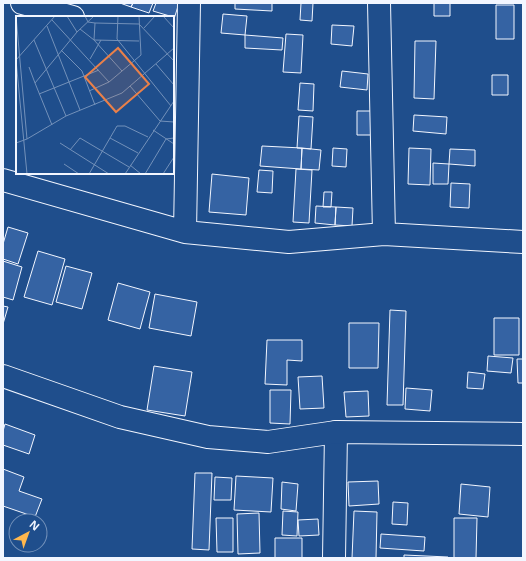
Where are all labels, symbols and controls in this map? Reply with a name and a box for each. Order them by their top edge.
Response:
inset map [16,16,174,174]
north arrow [8,513,48,553]
text: N [27,516,43,534]

